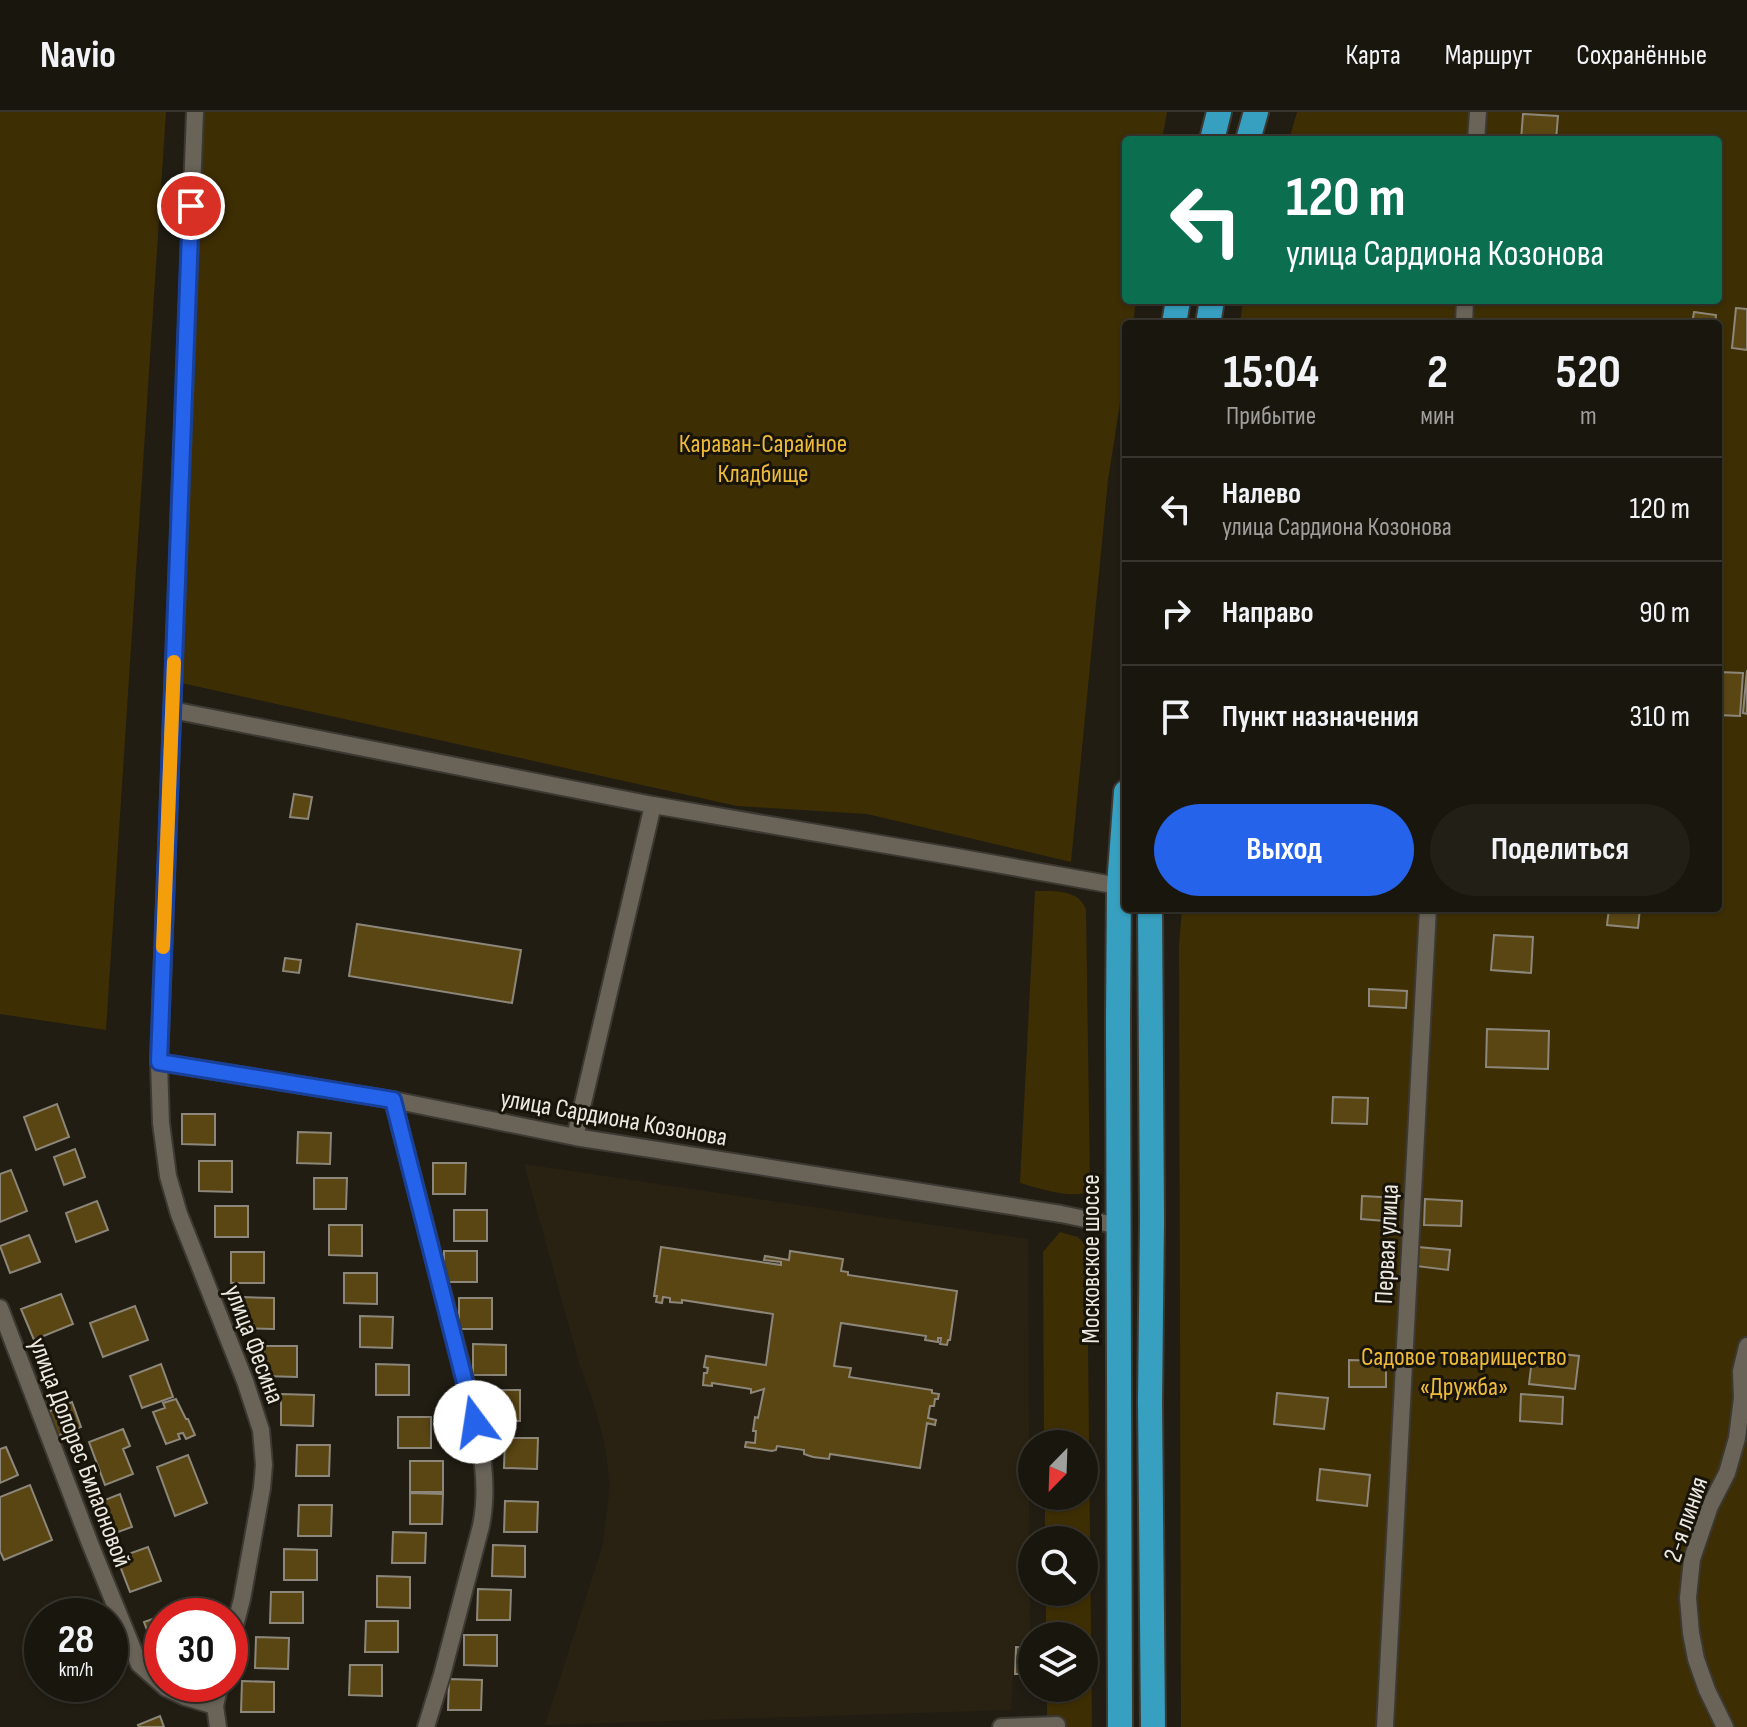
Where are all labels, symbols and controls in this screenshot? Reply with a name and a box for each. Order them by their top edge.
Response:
text: Navio [40,33,116,78]
text: Карта [1346,39,1401,72]
text: Маршрут [1445,39,1532,72]
text: Сохранённые [1576,39,1707,72]
text: 120 m [1286,165,1406,232]
icon: left [1154,168,1258,272]
pin [157,172,225,240]
icon: arrive [169,184,213,228]
text: улица Сардиона Козонова [1286,233,1604,276]
text: 15:04 [1223,344,1319,401]
text: 2 [1427,344,1448,401]
text: 520 [1556,344,1621,401]
text: Прибытие [1226,401,1316,432]
text: мин [1420,401,1455,432]
text: m [1580,401,1597,432]
park label: Караван-Сарайное Кладбище [679,429,847,490]
text: Налево [1222,476,1301,512]
icon: left [1154,487,1198,531]
text: 120 m [1629,491,1690,527]
text: улица Сардиона Козонова [1222,512,1452,543]
icon: right [1154,591,1198,635]
text: Направо [1222,595,1314,631]
text: 90 m [1639,595,1690,631]
icon: arrive [1154,695,1198,739]
text: Пункт назначения [1222,699,1419,735]
text: 310 m [1630,699,1690,735]
button: Выход [1154,804,1414,896]
button: Поделиться [1430,804,1690,896]
street label: улица Сардиона Козонова [498,1083,730,1154]
street label: Московское шоссе [1076,1174,1107,1344]
street label: Первая улица [1369,1183,1406,1305]
street label: улица Фесина [217,1281,290,1408]
street label: улица Долорес Билаоновой [22,1334,138,1571]
park label: Садовое товарищество «Дружба» [1361,1342,1567,1403]
position arrow [433,1380,517,1464]
north arrow [1018,1430,1098,1510]
map controls [1018,1430,1098,1702]
street label: 2-я линия [1657,1473,1715,1566]
button: search [1018,1526,1098,1606]
speed limit sign: 30 [144,1598,248,1702]
text: 28 [58,1616,94,1664]
button: layers [1018,1622,1098,1702]
text: km/h [59,1658,93,1682]

